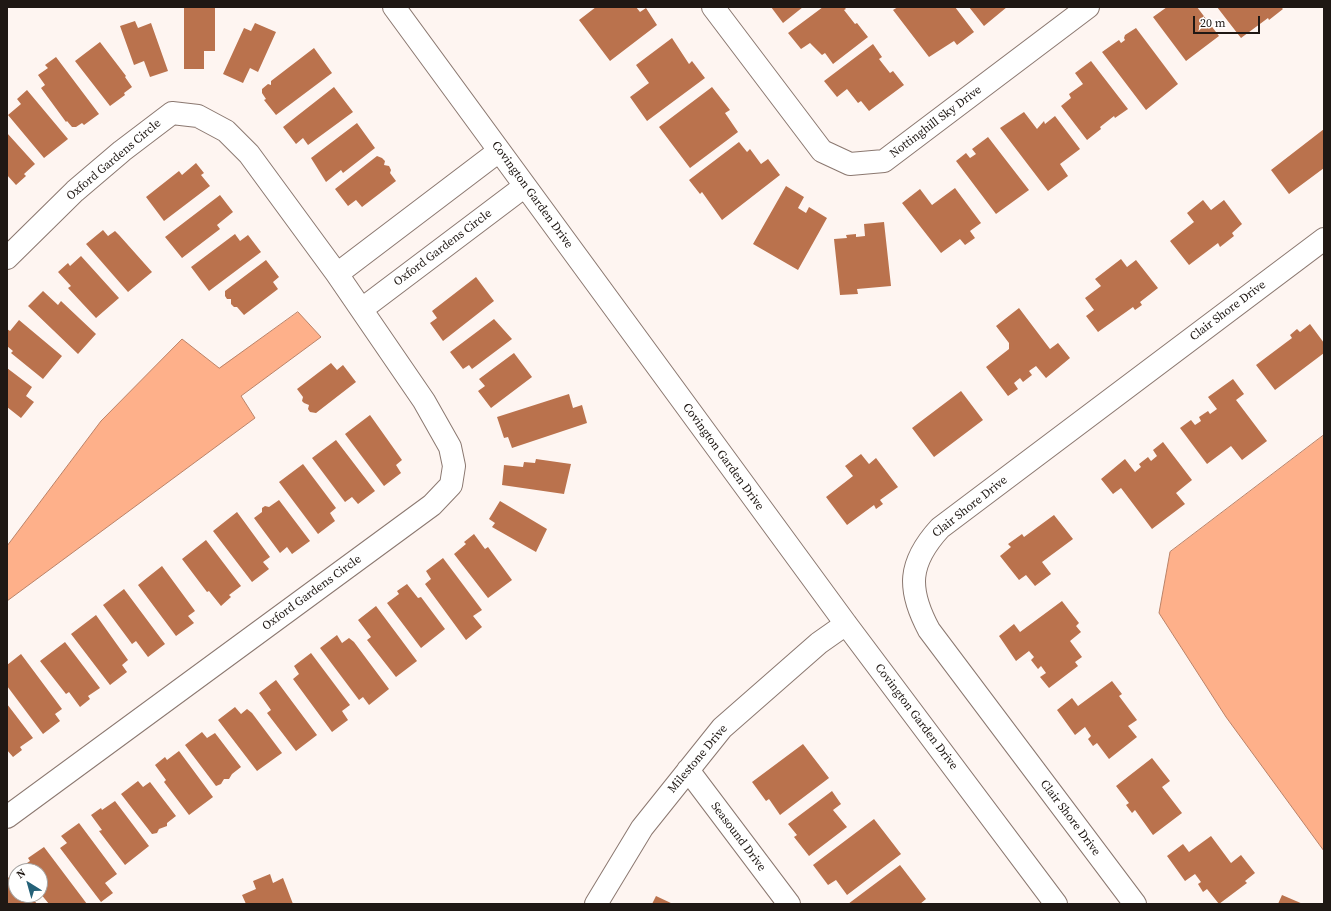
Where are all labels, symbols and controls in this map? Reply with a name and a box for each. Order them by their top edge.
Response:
scale bar [1195,8,1262,34]
text: 20 m [1200,15,1226,31]
street label: Nottinghill Sky Drive [887,83,985,161]
street label: Oxford Gardens Circle [64,116,164,204]
street label: Covington Garden Drive [488,139,576,251]
street label: Oxford Gardens Circle [391,206,495,290]
street label: Clair Shore Drive [1187,278,1269,344]
street label: Covington Garden Drive [679,401,767,513]
street label: Clair Shore Drive [930,473,1010,541]
street label: Oxford Gardens Circle [260,552,364,634]
street label: Covington Garden Drive [871,661,961,773]
street label: Milestone Drive [665,722,731,796]
street label: Clair Shore Drive [1037,777,1103,859]
street label: Seasound Drive [707,800,769,874]
north arrow [8,863,48,903]
text: N [13,865,29,882]

